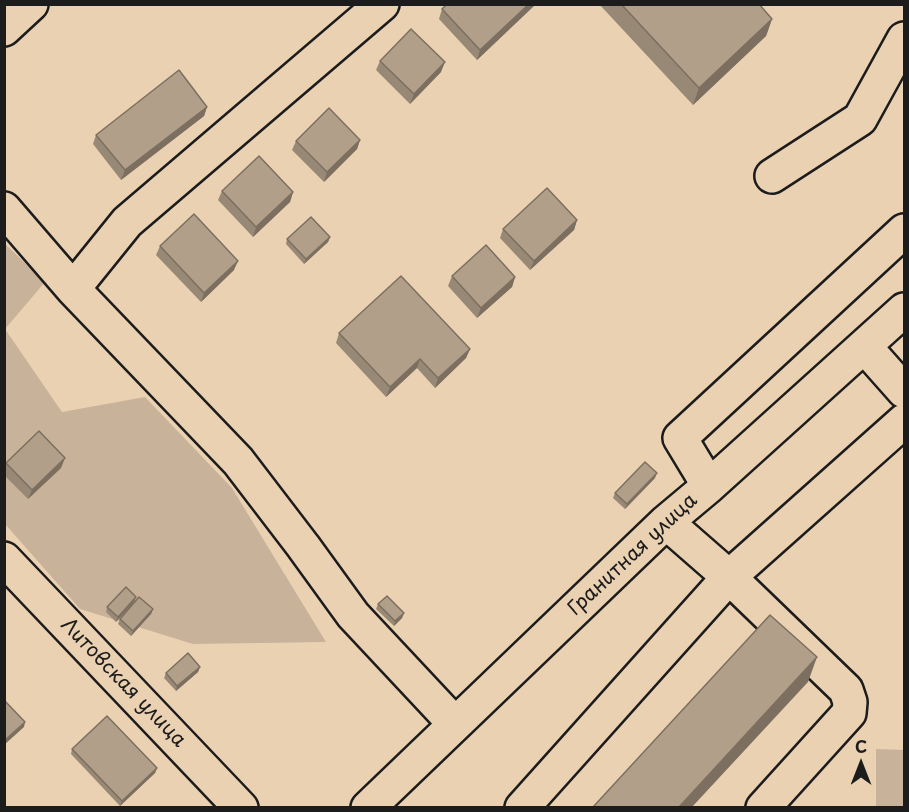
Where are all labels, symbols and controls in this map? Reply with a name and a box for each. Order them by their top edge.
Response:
street label: Гранитная улица [563,489,703,621]
street label: Литовская улица [55,613,191,753]
north arrow [831,734,891,794]
text: С [855,734,867,758]

